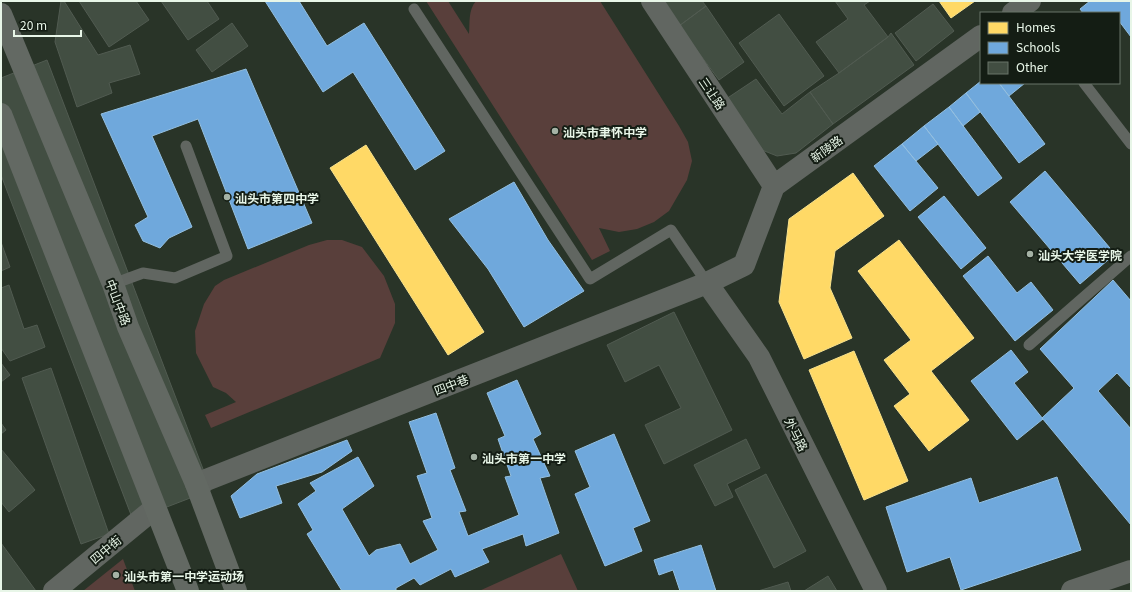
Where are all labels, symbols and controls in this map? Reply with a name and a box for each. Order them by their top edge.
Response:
scale bar [14,12,81,38]
legend [980,12,1120,84]
text: 20 m [20,16,47,33]
text: Homes [1016,18,1056,35]
text: Schools [1016,38,1061,55]
text: Other [1016,58,1048,75]
street label: 三让路 [696,73,730,113]
place label: 汕头市聿怀中学 [563,123,647,140]
marker: 汕头市聿怀中学 [550,126,560,136]
street label: 新陵路 [806,131,846,165]
place label: 汕头市第四中学 [235,189,319,206]
marker: 汕头市第四中学 [222,192,232,202]
place label: 汕头大学医学院 [1038,246,1122,263]
marker: 汕头大学医学院 [1025,249,1035,259]
street label: 中山中路 [102,277,136,327]
street label: 四中巷 [431,370,471,398]
street label: 外马路 [781,414,813,454]
place label: 汕头市第一中学 [482,449,566,466]
marker: 汕头市第一中学 [469,452,479,462]
street label: 四中街 [86,531,124,567]
place label: 汕头市第一中学运动场 [124,567,244,584]
marker: 汕头市第一中学运动场 [111,570,121,580]

